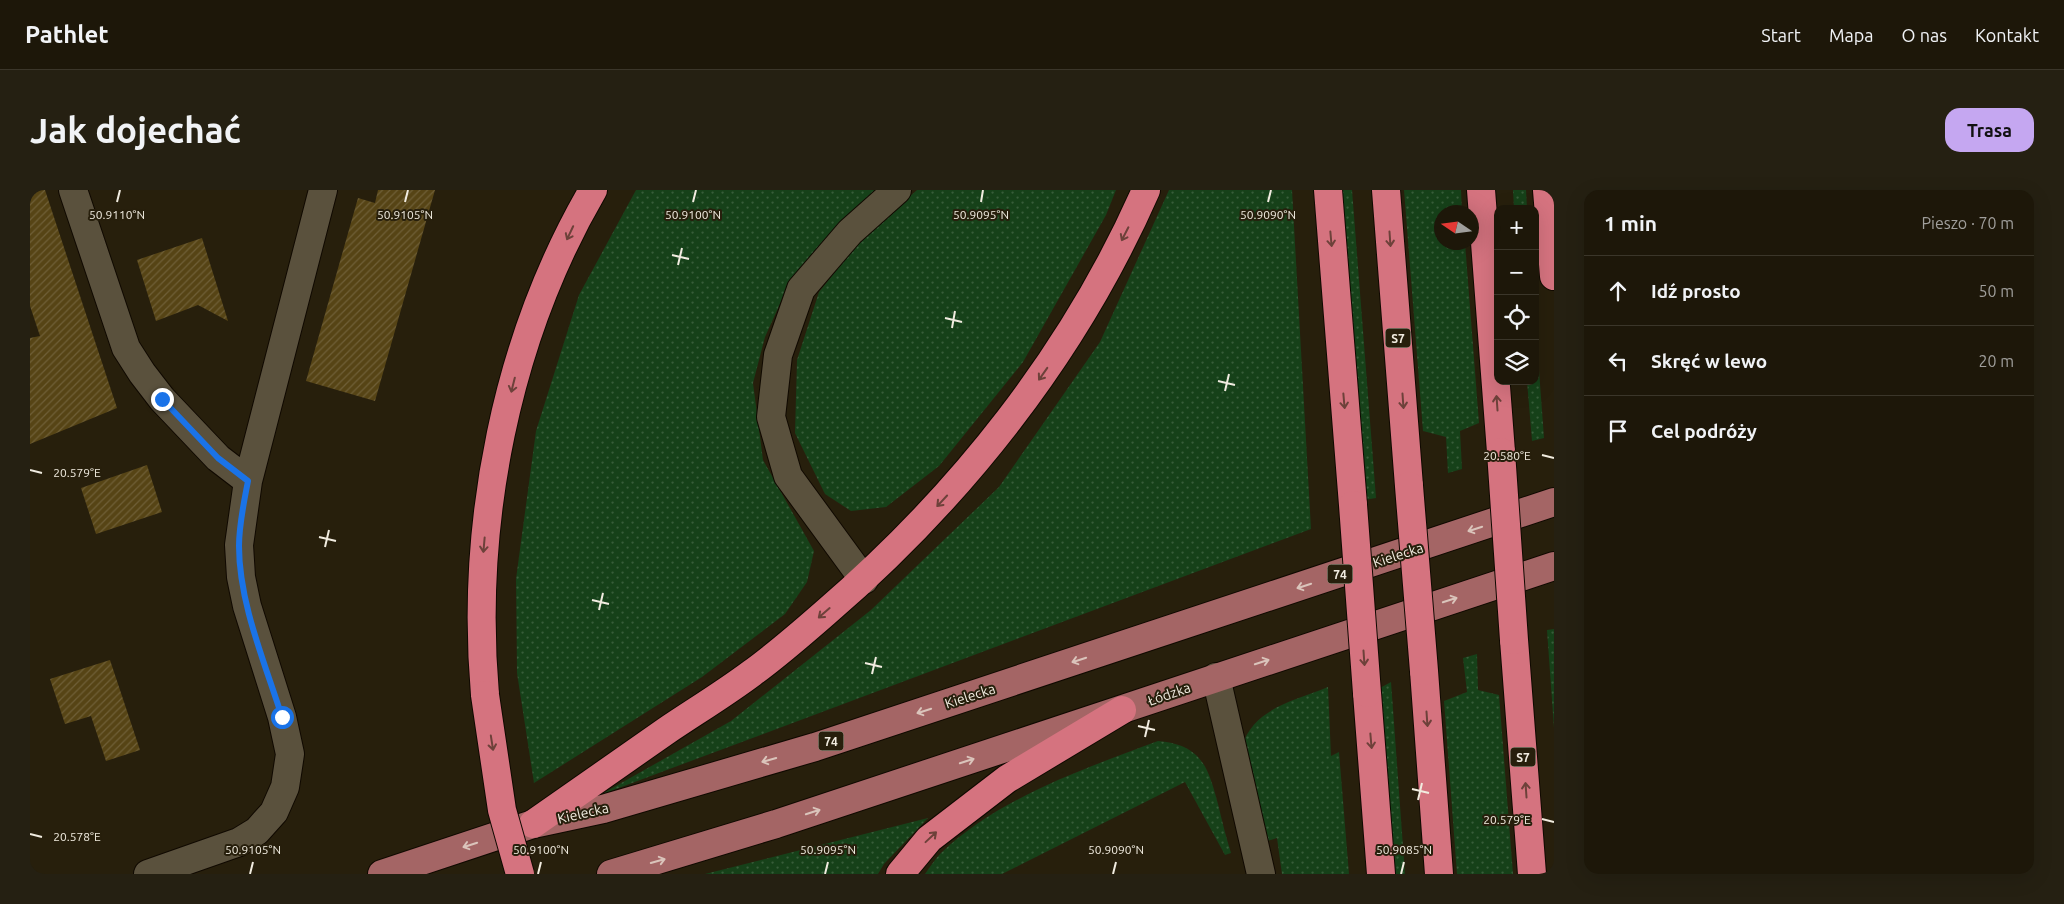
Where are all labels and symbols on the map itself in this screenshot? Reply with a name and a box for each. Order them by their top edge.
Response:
north arrow [1434,205,1479,250]
text: 50.9110°N [89,208,145,221]
text: 50.9105°N [377,208,433,221]
text: 50.9100°N [665,208,721,221]
text: 50.9095°N [953,208,1009,221]
text: 50.9090°N [1240,208,1296,221]
one-way arrow [565,225,574,240]
one-way arrow [1120,226,1129,241]
one-way arrow [1327,230,1336,246]
one-way arrow [1386,230,1395,246]
road number: S7 [1386,328,1410,348]
one-way arrow [1037,367,1048,380]
one-way arrow [508,377,518,393]
route end [151,388,174,411]
one-way arrow [1340,392,1349,408]
one-way arrow [1398,392,1407,408]
one-way arrow [1492,395,1502,411]
text: 20.580°E [1483,449,1531,462]
text: 20.579°E [53,466,101,479]
one-way arrow [936,495,948,507]
one-way arrow [1467,525,1483,534]
one-way arrow [479,536,489,552]
street label: Kielecka [1371,539,1425,571]
road number: 74 [1328,564,1352,584]
one-way arrow [1296,582,1312,591]
one-way arrow [1441,595,1457,604]
one-way arrow [818,608,831,619]
one-way arrow [1360,650,1369,666]
one-way arrow [1071,656,1087,666]
one-way arrow [1254,657,1269,666]
street label: Łódzka [1145,679,1193,709]
street label: Kielecka [943,680,997,712]
route start [271,706,294,729]
one-way arrow [917,707,933,716]
one-way arrow [1423,711,1432,727]
road number: 74 [818,732,844,750]
one-way arrow [1366,733,1375,749]
one-way arrow [487,734,497,750]
road number: S7 [1510,748,1536,766]
one-way arrow [762,755,778,765]
one-way arrow [959,756,975,766]
one-way arrow [1521,783,1531,799]
street label: Kielecka [556,799,610,827]
one-way arrow [805,807,821,817]
text: 20.579°E [1483,813,1531,826]
text: 20.578°E [53,830,101,843]
one-way arrow [925,831,938,843]
one-way arrow [463,841,479,850]
text: 50.9105°N [225,843,281,856]
text: 50.9100°N [513,843,569,856]
text: 50.9095°N [800,843,856,856]
text: 50.9090°N [1088,843,1144,856]
text: 50.9085°N [1376,843,1432,856]
one-way arrow [650,855,666,865]

